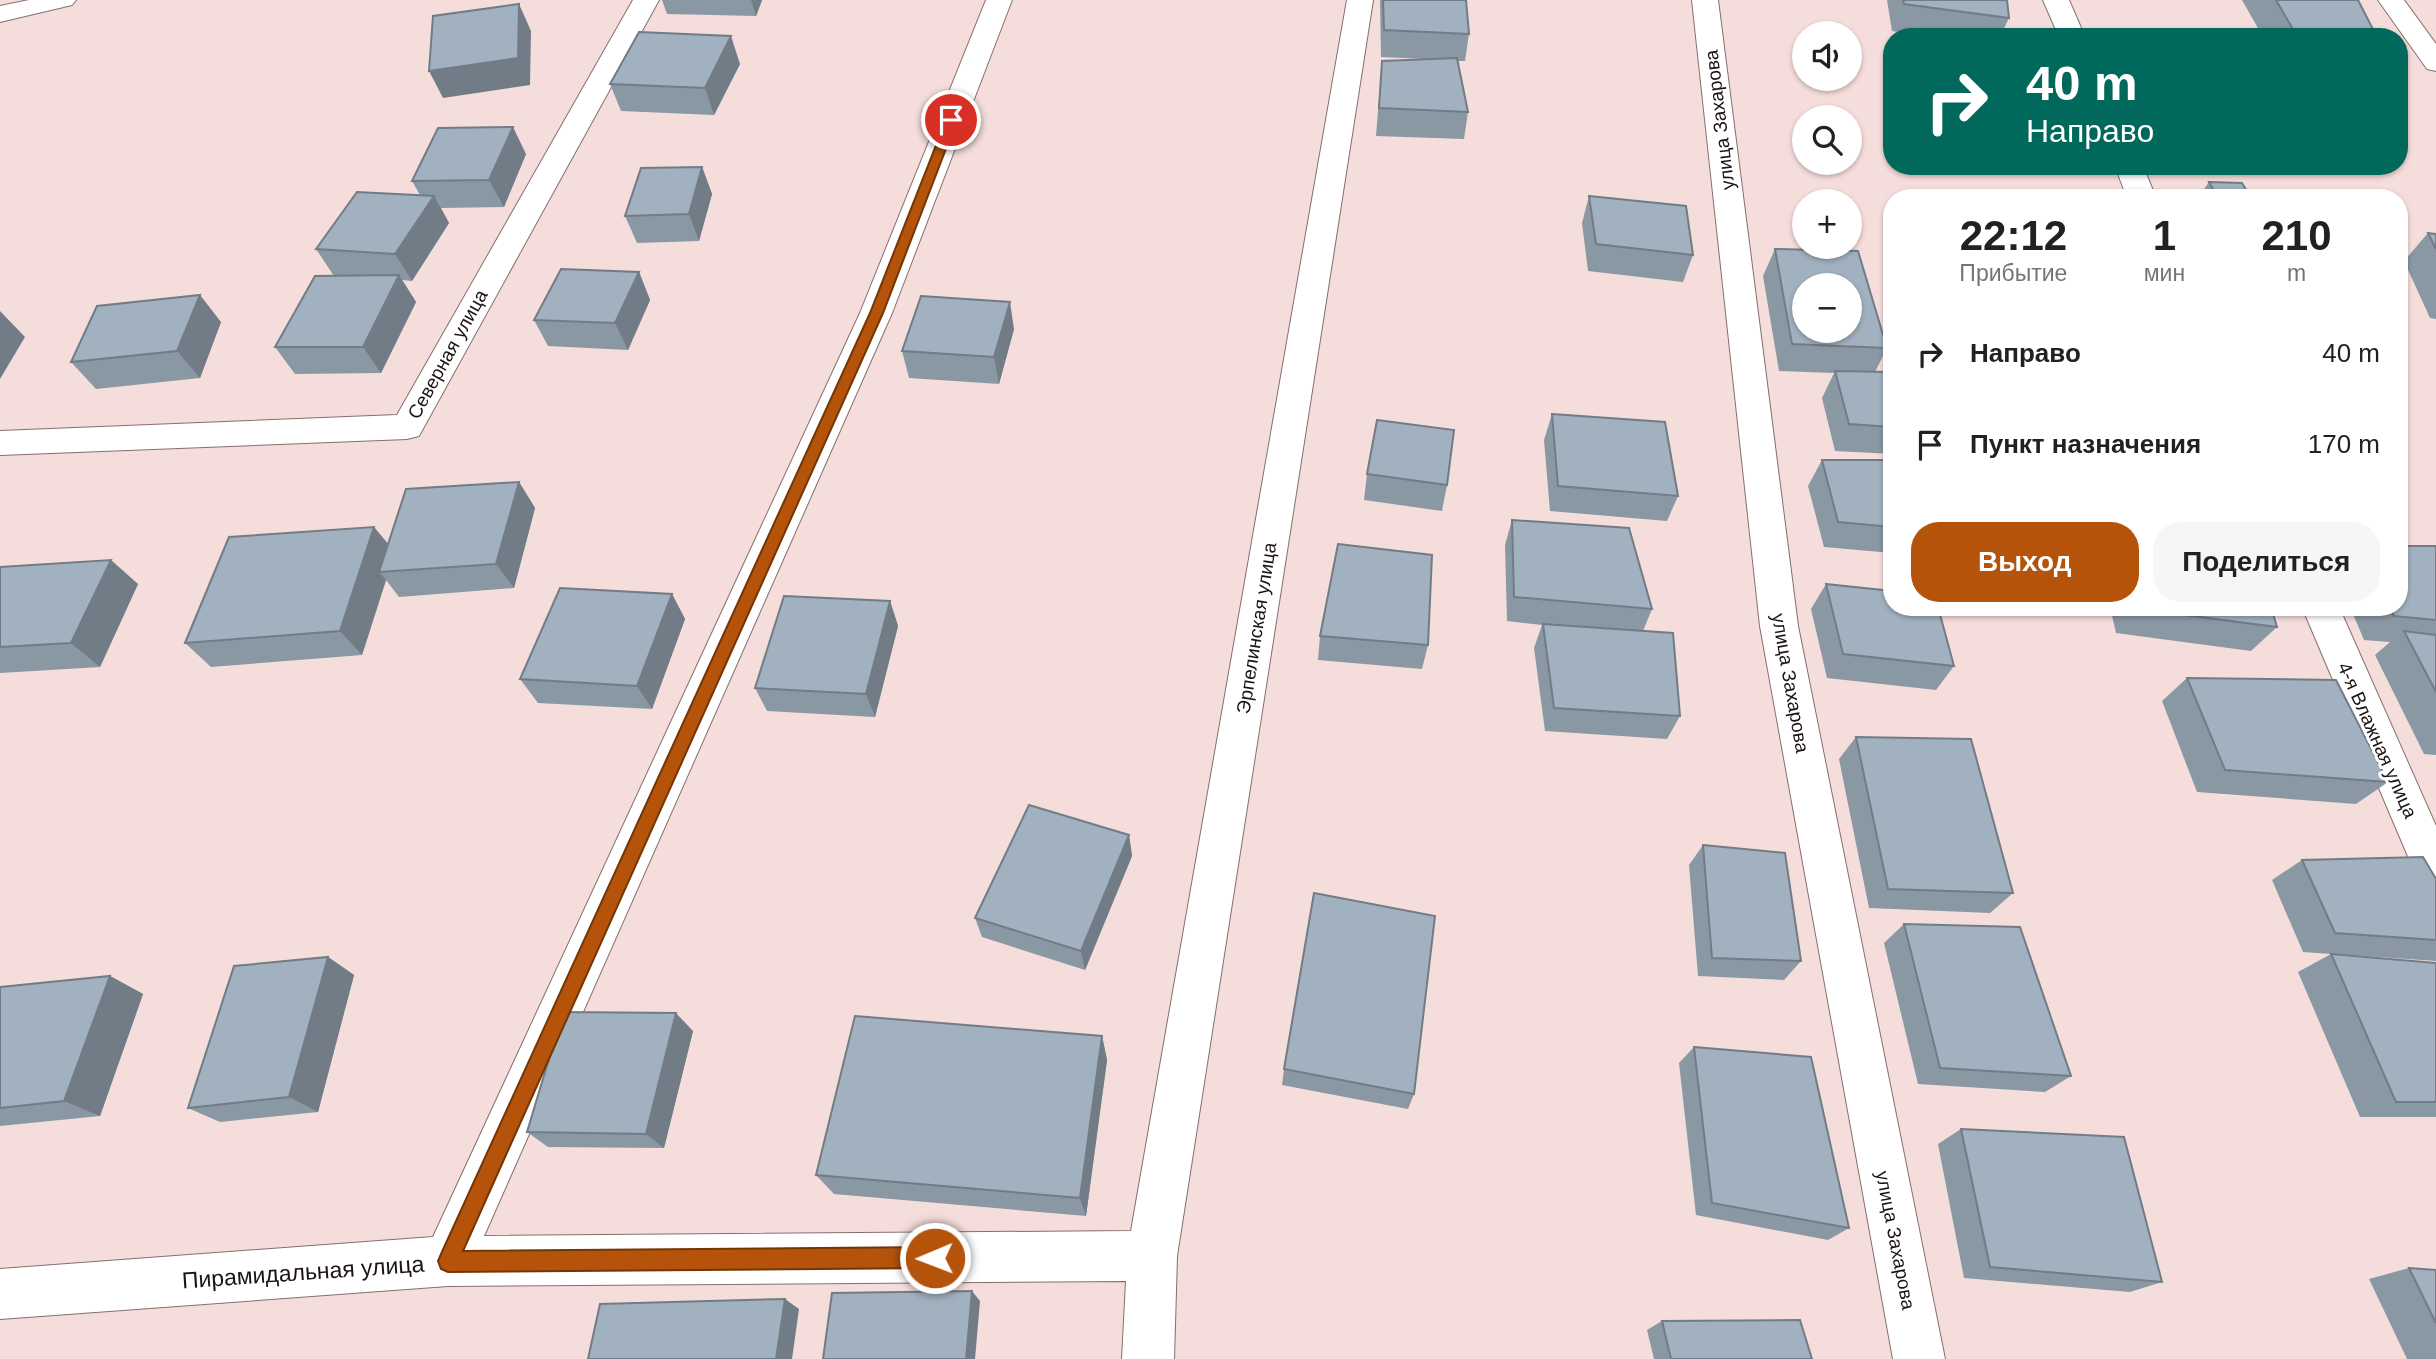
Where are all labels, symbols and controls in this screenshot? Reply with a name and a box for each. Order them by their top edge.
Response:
map controls [1792,21,1862,343]
button: sound [1792,21,1862,91]
street label: улица Захарова [1700,48,1739,191]
icon: right [1911,56,2002,147]
text: 40 m [2026,56,2138,110]
pin [921,90,981,150]
icon: arrive [932,101,970,139]
button: search [1792,105,1862,175]
text: Направо [2026,113,2154,149]
button: + [1792,189,1862,259]
text: 22:12 [1960,212,2067,259]
text: 1 [2153,212,2176,259]
text: 210 [2262,212,2332,259]
text: Прибытие [1959,260,2067,286]
text: мин [2144,260,2185,286]
text: m [2287,260,2306,286]
button: − [1792,273,1862,343]
street label: Северная улица [403,286,492,422]
icon: right [1911,335,1949,373]
text: Направо [1970,338,2081,368]
text: 40 m [2322,338,2380,368]
icon: arrive [1911,426,1949,464]
text: Пункт назначения [1970,429,2201,459]
text: 170 m [2308,429,2380,459]
button: Выход [1911,522,2139,602]
button: Поделиться [2153,522,2380,602]
street label: Эрпелинская улица [1233,540,1280,715]
street label: улица Захарова [1768,612,1813,755]
street label: 4-я Влажная улица [2334,659,2422,822]
street label: улица Захарова [1872,1169,1919,1312]
position arrow [898,1221,972,1295]
street label: Пирамидальная улица [181,1251,425,1293]

